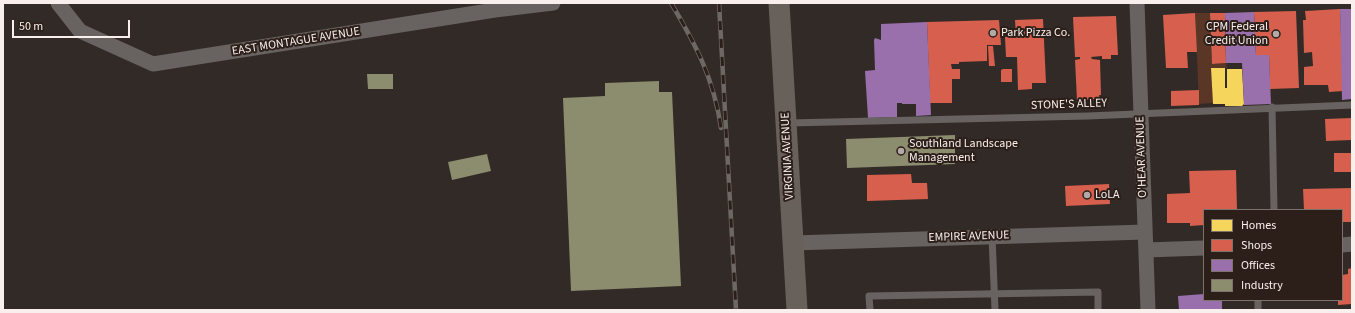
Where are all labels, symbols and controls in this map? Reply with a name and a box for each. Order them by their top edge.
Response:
scale bar [14,12,132,38]
text: 50 m [19,18,43,35]
place label: CPM Federal Credit Union [1205,20,1268,48]
street label: EAST MONTAGUE AVENUE [231,25,361,59]
place label: Park Pizza Co. [1001,26,1070,40]
marker: Park Pizza Co. [988,28,998,38]
marker: CPM Federal Credit Union [1271,29,1281,39]
street label: STONE'S ALLEY [1031,96,1107,114]
street label: VIRGINIA AVENUE [779,112,797,200]
street label: O'HEAR AVENUE [1133,116,1151,198]
place label: Southland Landscape Management [909,137,1018,165]
marker: Southland Landscape Management [896,146,906,156]
place label: LoLA [1095,188,1120,202]
marker: LoLA [1082,190,1092,200]
legend [1203,209,1343,301]
text: Homes [1241,217,1276,234]
street label: EMPIRE AVENUE [928,228,1010,246]
text: Shops [1241,237,1272,254]
text: Offices [1241,257,1275,274]
text: Industry [1241,277,1283,294]

